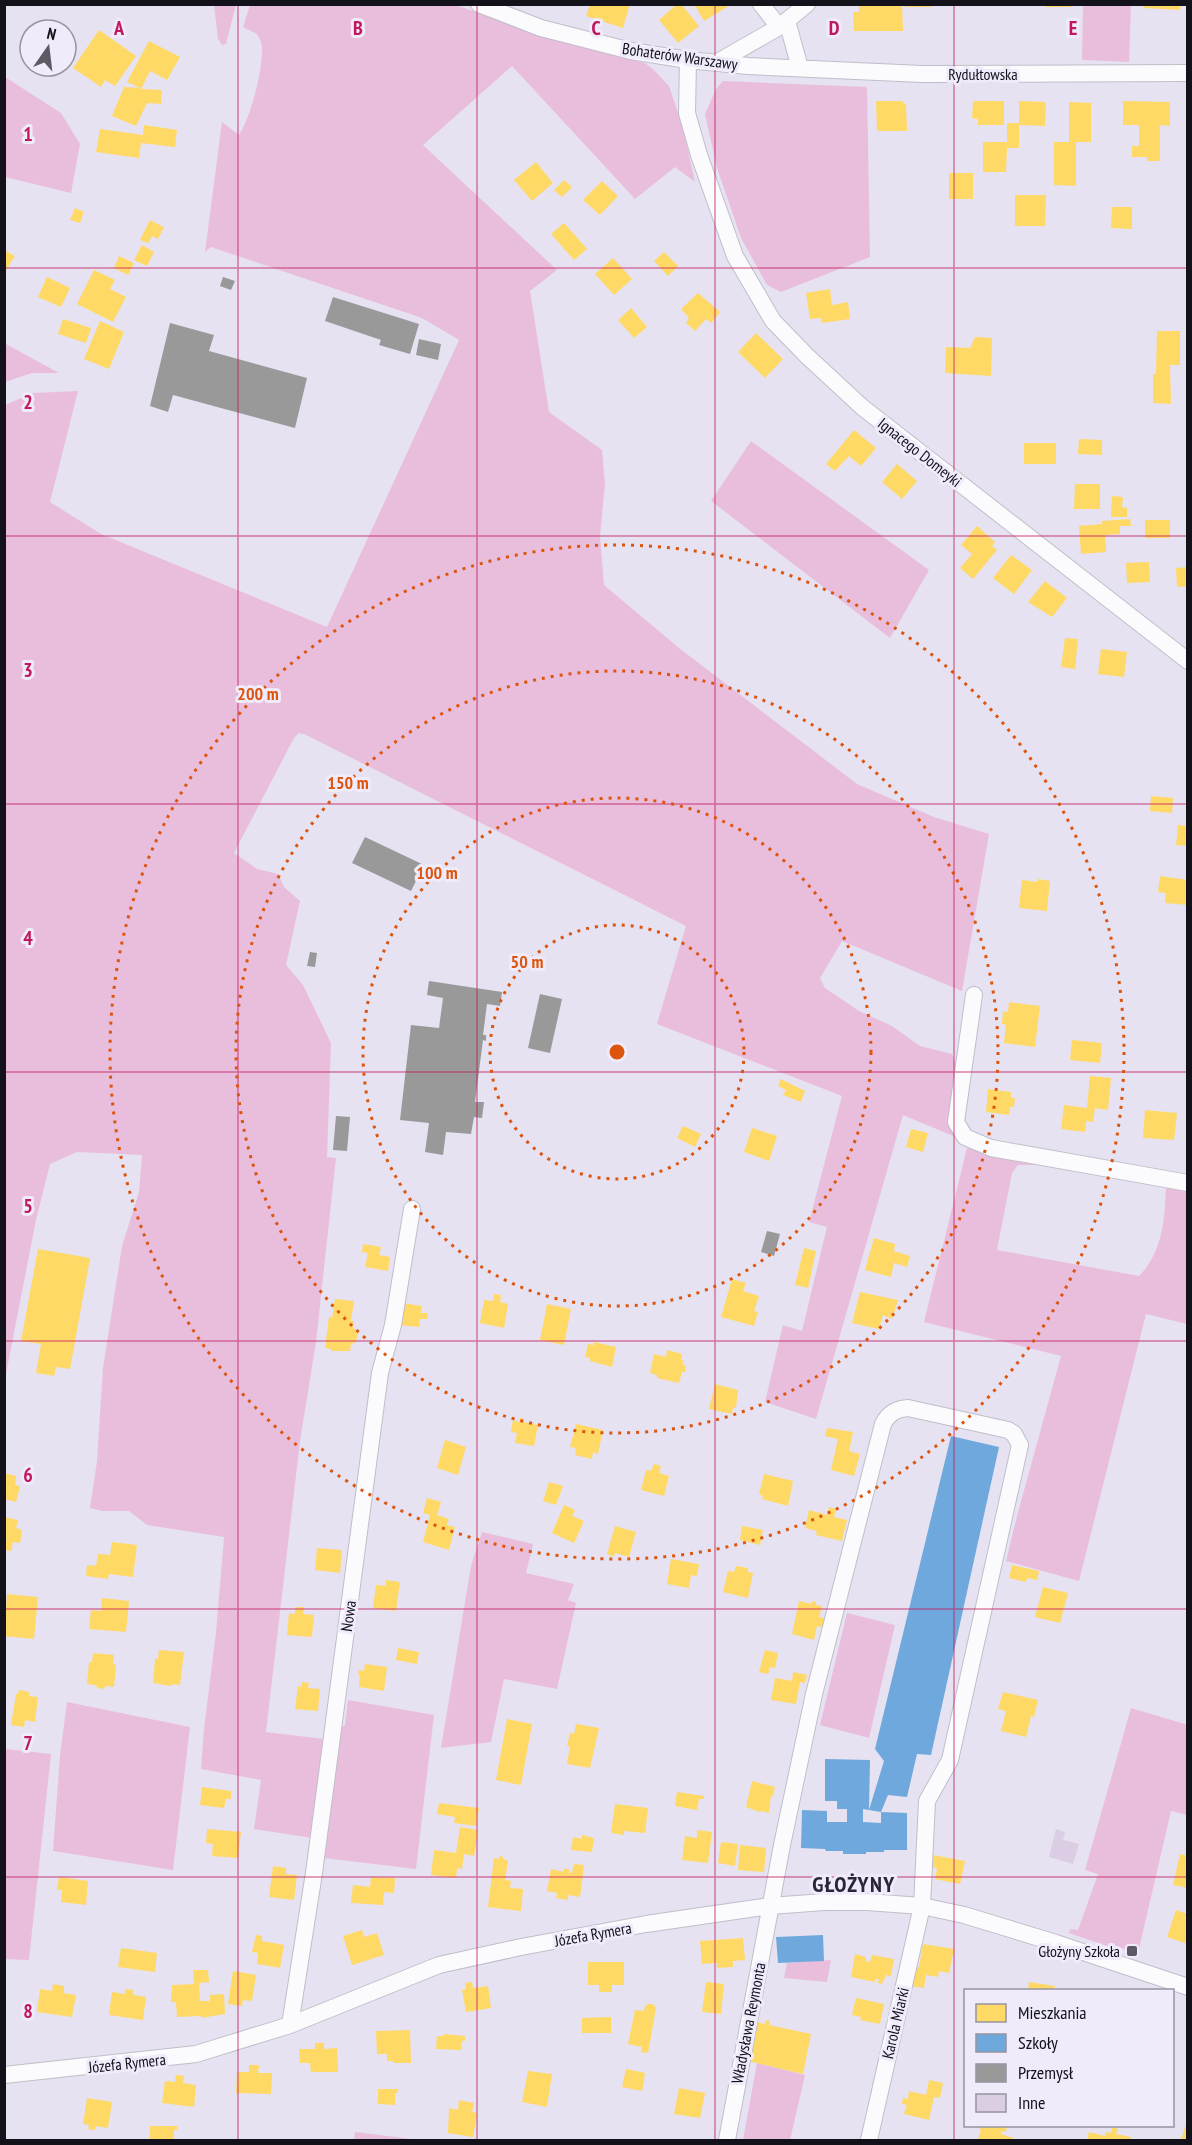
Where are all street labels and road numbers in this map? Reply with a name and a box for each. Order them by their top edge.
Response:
street label: Bohaterów Warszawy [621,38,739,74]
street label: Rydułtowska [948,64,1018,84]
street label: Ignacego Domeyki [874,413,966,491]
street label: Nowa [336,1599,360,1633]
street label: Józefa Rymera [552,1917,633,1951]
street label: Władysława Reymonta [726,1961,770,2085]
street label: Karola Miarki [877,1985,913,2061]
street label: Józefa Rymera [86,2049,167,2077]

